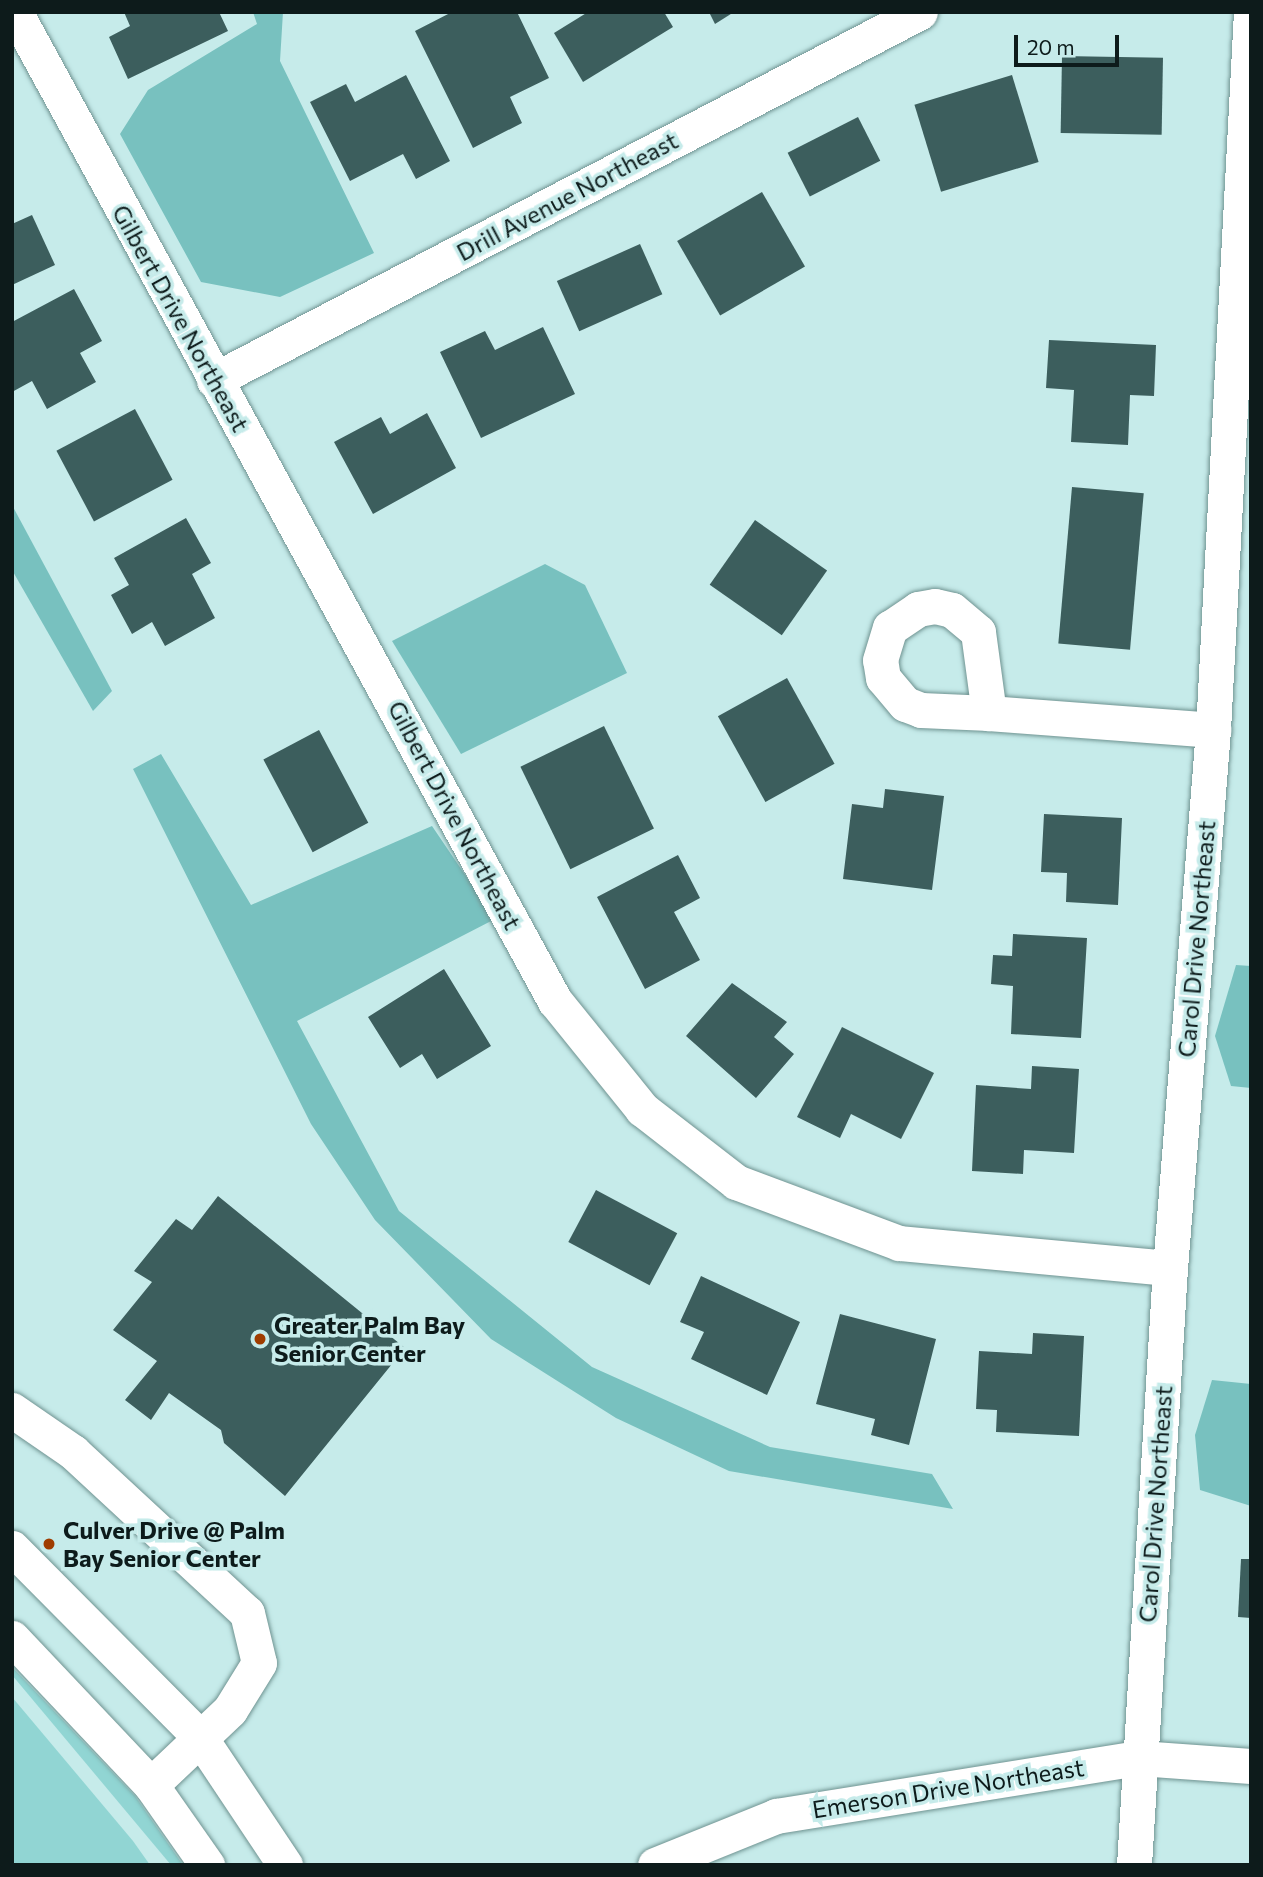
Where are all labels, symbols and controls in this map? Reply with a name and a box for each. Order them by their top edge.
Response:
scale bar [1018,21,1123,65]
text: 20 m [1027,34,1075,59]
street label: Drill Avenue Northeast [451,125,683,267]
street label: Gilbert Drive Northeast [107,200,255,436]
street label: Gilbert Drive Northeast [382,696,528,934]
street label: Carol Drive Northeast [1171,820,1221,1058]
place label: Greater Palm Bay Senior Center [274,1311,465,1367]
marker: Greater Palm Bay Senior Center [252,1331,268,1347]
street label: Carol Drive Northeast [1132,1385,1178,1623]
place label: Culver Drive @ Palm Bay Senior Center [63,1516,285,1572]
marker: Culver Drive @ Palm Bay Senior Center [41,1536,57,1552]
street label: Emerson Drive Northeast [810,1752,1086,1824]

